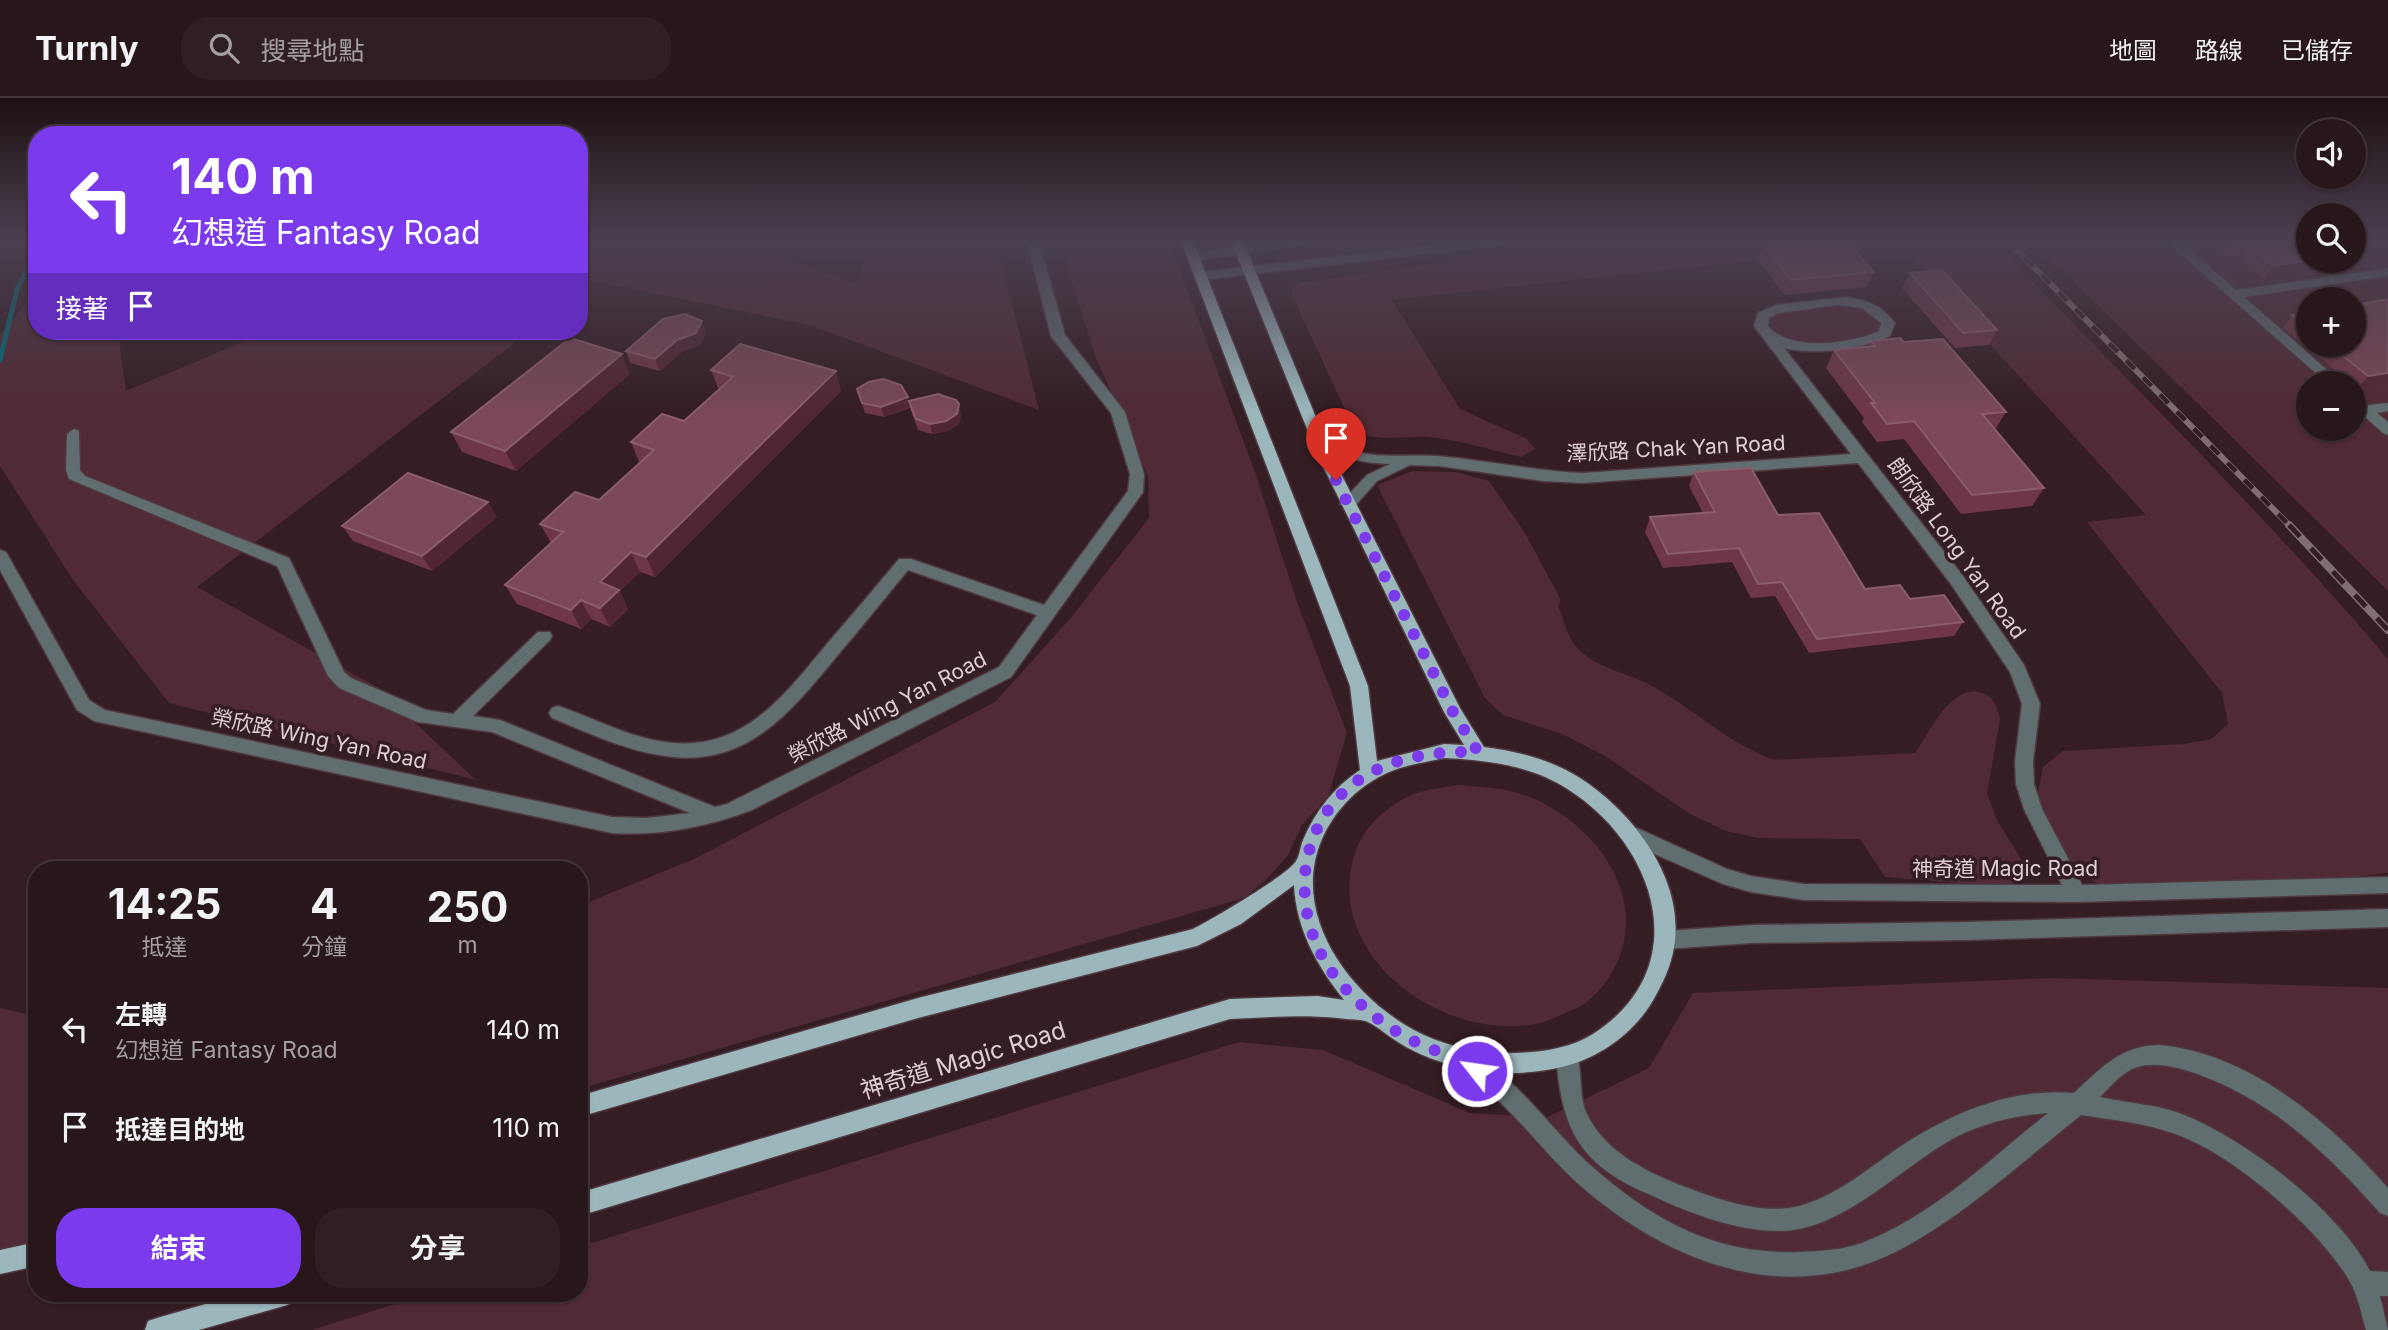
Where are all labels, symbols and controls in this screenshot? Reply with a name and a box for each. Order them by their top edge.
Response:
search box [181,17,671,80]
text: Turnly [35,28,139,68]
icon: search [205,29,243,67]
text: 搜尋地點 [261,35,365,66]
text: 地圖 [2109,36,2157,65]
text: 路線 [2195,36,2243,65]
text: 已儲存 [2281,36,2353,65]
map controls [2296,119,2366,441]
button: sound [2296,119,2366,189]
text: 140 m [171,147,315,206]
icon: left [56,154,147,245]
button: search [2296,203,2366,273]
text: 幻想道 Fantasy Road [171,213,481,252]
icon: arrive [122,287,160,325]
button: + [2296,287,2366,357]
text: 接著 [56,293,108,324]
button: − [2296,371,2366,441]
pin [1306,408,1366,480]
icon: arrive [1317,419,1355,457]
street label: 澤欣路 Chak Yan Road [1566,430,1786,466]
street label: 朗欣路 Long Yan Road [1883,452,2031,644]
street label: 榮欣路 Wing Yan Road [784,646,990,768]
street label: 榮欣路 Wing Yan Road [209,704,429,774]
street label: 神奇道 Magic Road [1912,856,2098,881]
text: 14:25 [108,878,221,929]
text: 4 [310,878,338,929]
text: 250 [427,881,508,932]
text: m [457,931,478,959]
text: 抵達 [142,933,188,961]
text: 分鐘 [301,933,347,961]
text: 左轉 [115,999,167,1030]
icon: left [56,1010,94,1048]
text: 140 m [486,1014,560,1045]
street label: 神奇道 Magic Road [857,1015,1069,1105]
position arrow [1440,1034,1514,1108]
text: 幻想道 Fantasy Road [115,1036,338,1064]
icon: arrive [56,1108,94,1146]
text: 110 m [492,1112,560,1143]
text: 抵達目的地 [115,1114,245,1145]
button: 結束 [56,1208,301,1288]
button: 分享 [315,1208,560,1288]

